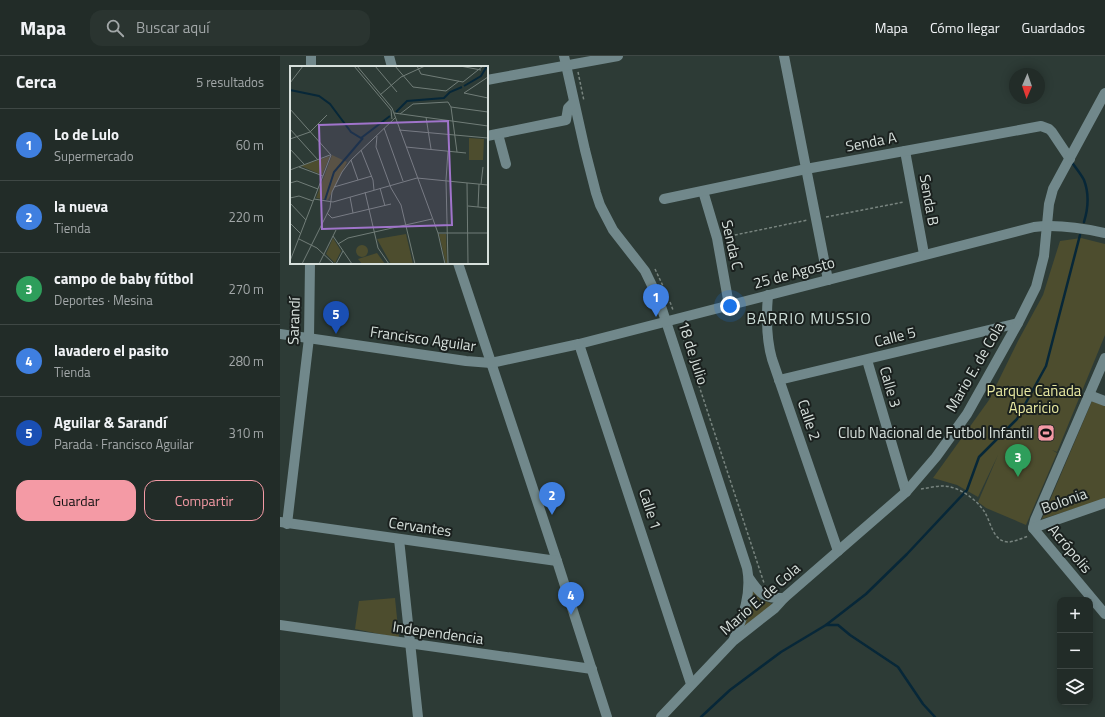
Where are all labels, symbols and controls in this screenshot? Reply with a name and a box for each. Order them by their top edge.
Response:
search box [90,10,370,46]
text: Mapa [20,13,66,42]
text: Buscar aquí [136,16,209,39]
icon: search [104,17,126,39]
text: Mapa [875,17,908,38]
text: Cómo llegar [930,17,1000,38]
text: Guardados [1022,17,1085,38]
inset map [290,66,488,264]
north arrow [1009,68,1045,104]
text: Cerca [16,69,56,95]
text: 5 resultados [196,72,264,92]
text: Lo de Lulo [54,123,119,146]
street label: Senda A [843,125,898,158]
text: 1 [25,135,33,155]
text: 60 m [236,135,264,155]
text: Supermercado [54,146,134,166]
street label: Senda B [914,172,945,227]
text: la nueva [54,195,108,218]
text: 2 [25,207,33,227]
text: 220 m [228,207,264,227]
text: Tienda [54,218,91,238]
street label: Senda C [716,218,749,272]
street label: 25 de Agosto [751,251,837,294]
text: campo de baby fútbol [54,267,194,290]
text: 3 [25,279,33,299]
text: 270 m [228,279,264,299]
pin: 1 [643,284,669,317]
text: Deportes · Mesina [54,290,153,310]
street label: Sarandí [281,295,306,345]
your location [720,296,740,316]
pin: 5 [323,301,349,334]
district label: BARRIO MUSSIO [746,306,872,330]
street label: Mario E. de Cola [940,317,1010,416]
street label: 18 de Julio [672,318,715,388]
street label: Francisco Aguilar [369,320,478,357]
street label: Calle 5 [872,320,918,353]
text: lavadero el pasito [54,339,169,362]
text: 4 [25,351,33,371]
text: 280 m [228,351,264,371]
text: Tienda [54,362,91,382]
street label: Calle 3 [874,364,907,410]
park label: Parque Cañada Aparicio [987,379,1082,419]
street label: Calle 2 [792,396,827,443]
text: Aguilar & Sarandí [54,411,167,434]
place label: Club Nacional de Futbol Infantil [838,421,1033,444]
text: 5 [25,423,33,443]
text: 310 m [228,423,264,443]
sports icon: Club Nacional de Futbol Infantil [1036,423,1056,443]
text: Parada · Francisco Aguilar [54,434,194,454]
pin: 3 [1005,444,1031,477]
button: Guardar [16,480,136,521]
button: Compartir [144,480,264,521]
street label: Bolonia [1038,481,1090,519]
pin: 2 [539,482,565,515]
street label: Calle 1 [633,485,668,532]
street label: Cervantes [387,511,453,542]
street label: Acrópolis [1043,519,1098,578]
street label: Mario E. de Cola [714,557,805,640]
pin: 4 [558,582,584,615]
map controls [1057,597,1093,705]
button: + [1057,597,1093,633]
street label: Independencia [391,615,486,650]
button: − [1057,633,1093,669]
button: layers [1057,669,1093,705]

